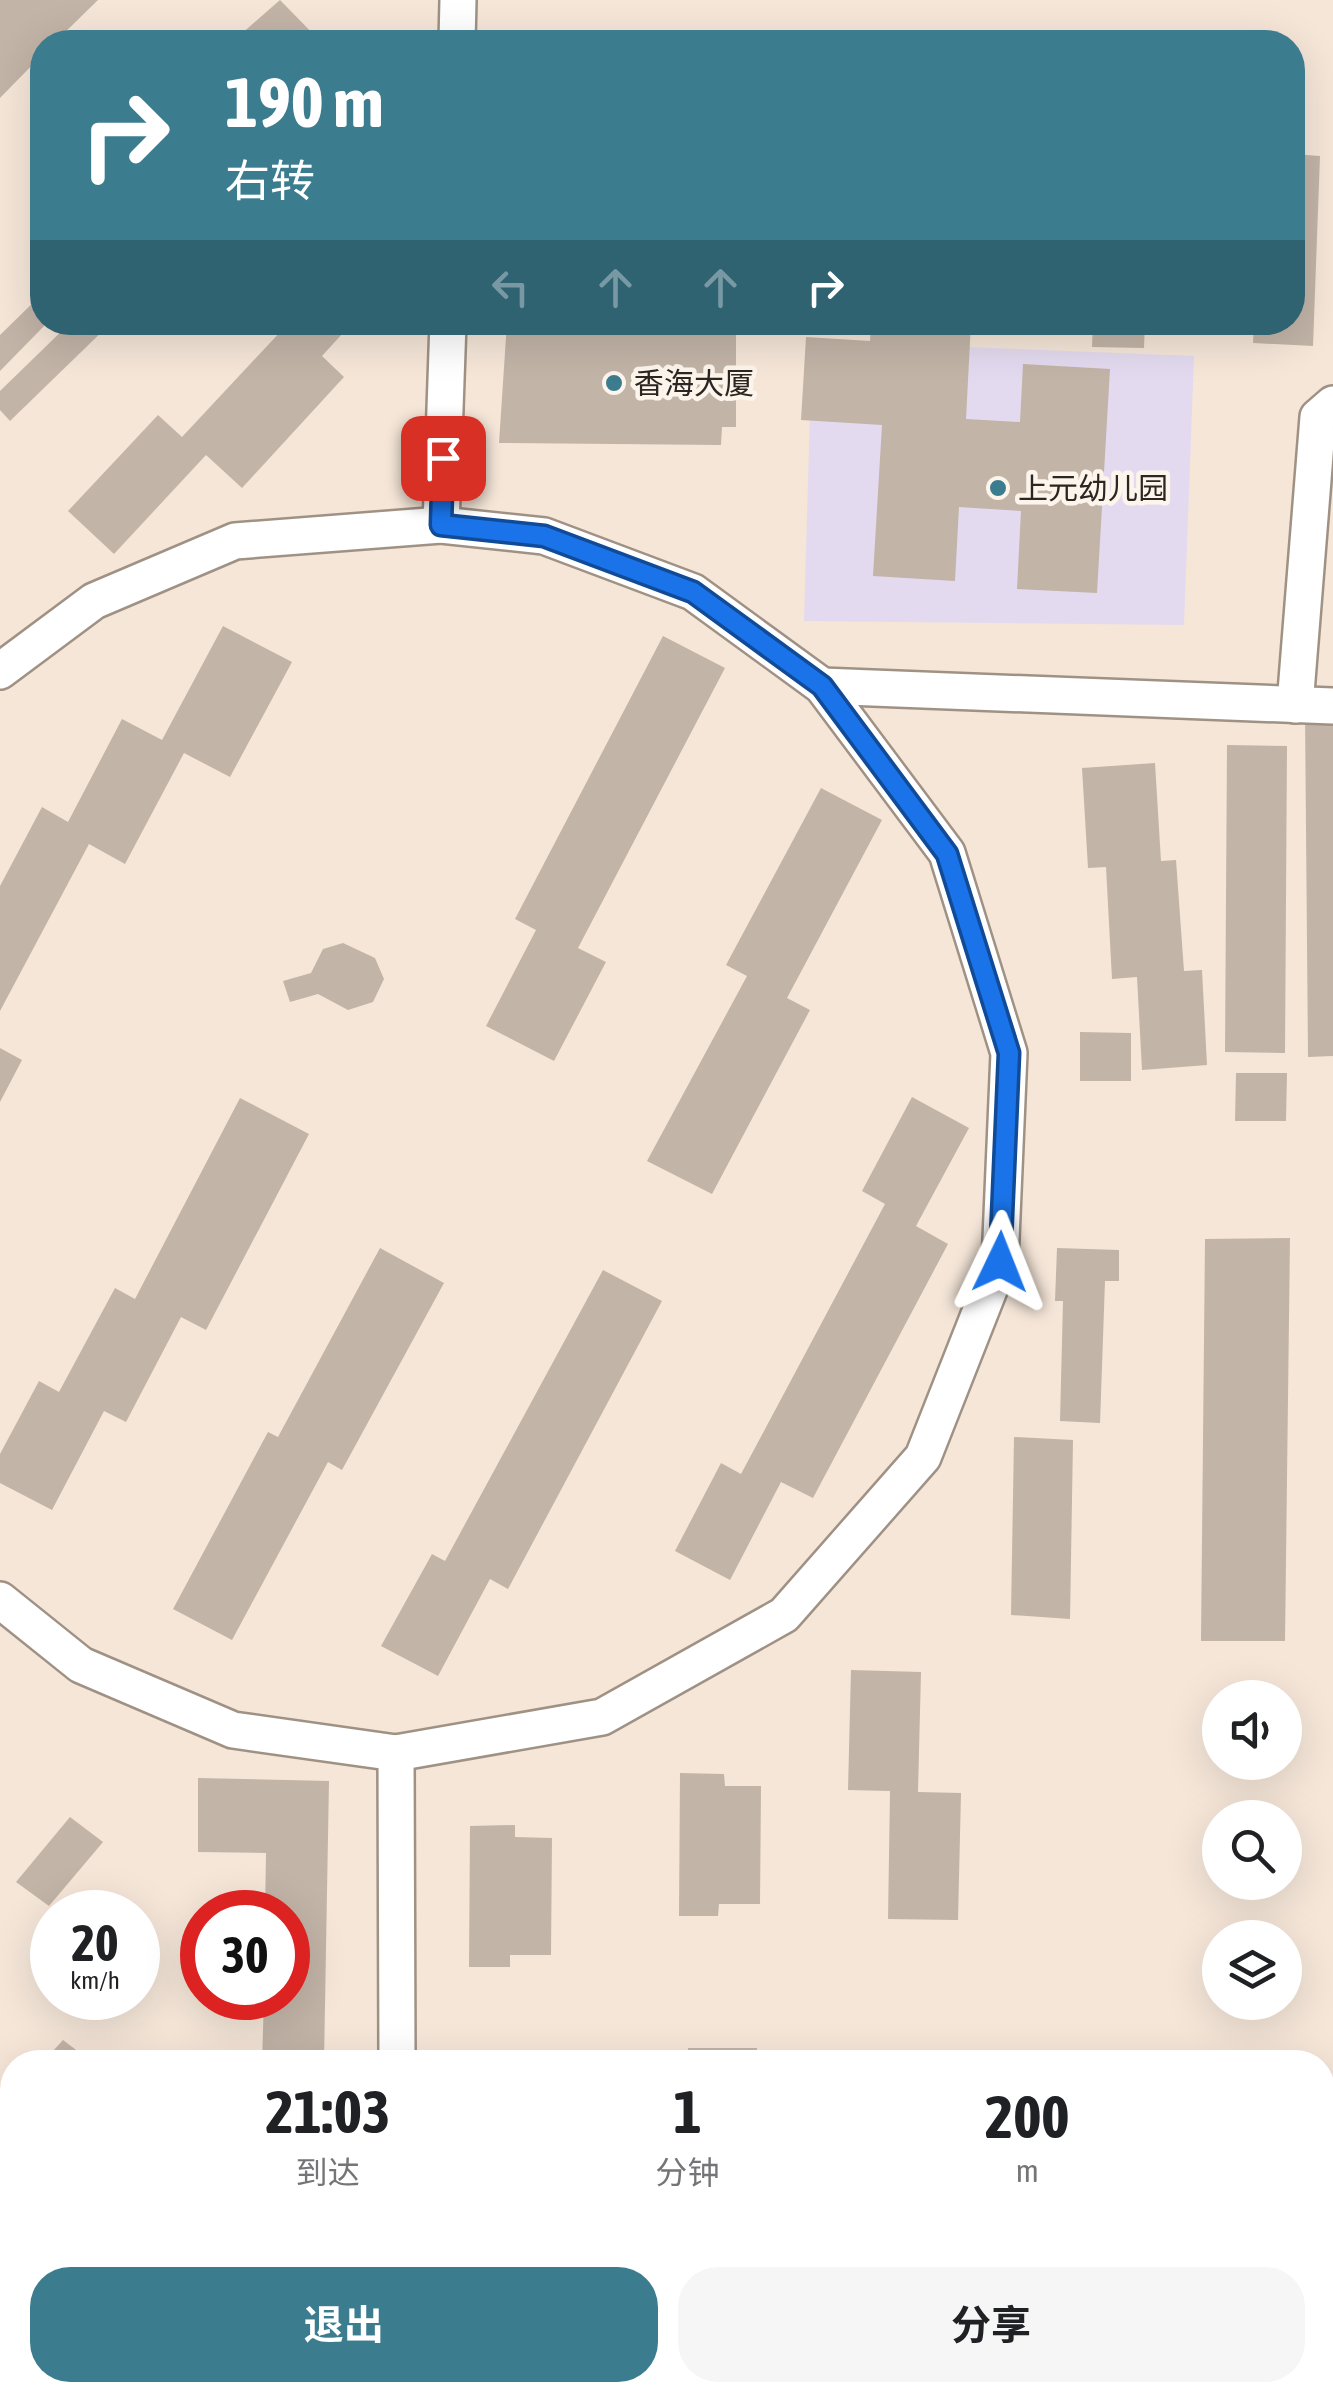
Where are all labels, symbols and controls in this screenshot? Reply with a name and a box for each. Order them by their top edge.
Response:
text: 190 m [225,62,384,142]
icon: right [60,70,190,200]
text: 右转 [225,155,315,207]
icon: left [483,260,538,315]
icon: ahead [588,260,643,315]
icon: ahead [693,260,748,315]
icon: right [798,260,853,315]
place label: 香海大厦 [634,366,754,400]
marker: 香海大厦 [603,372,625,394]
pin [401,416,486,501]
icon: arrive [416,431,471,486]
place label: 上元幼儿园 [1018,471,1168,505]
marker: 上元幼儿园 [987,477,1009,499]
position arrow [948,1210,1052,1314]
map controls [1202,1680,1302,2020]
button: sound [1202,1680,1302,1780]
button: search [1202,1800,1302,1900]
speed limit sign: 30 [180,1890,310,2020]
text: 20 [71,1914,118,1972]
button: layers [1202,1920,1302,2020]
text: km/h [70,1966,120,1994]
text: 21:03 [265,2077,390,2146]
text: 1 [673,2077,702,2146]
text: 200 [985,2082,1070,2151]
text: m [1016,2152,1039,2189]
text: 到达 [296,2154,360,2191]
text: 分钟 [656,2154,720,2191]
button: 退出 [30,2267,658,2382]
button: 分享 [678,2267,1305,2382]

